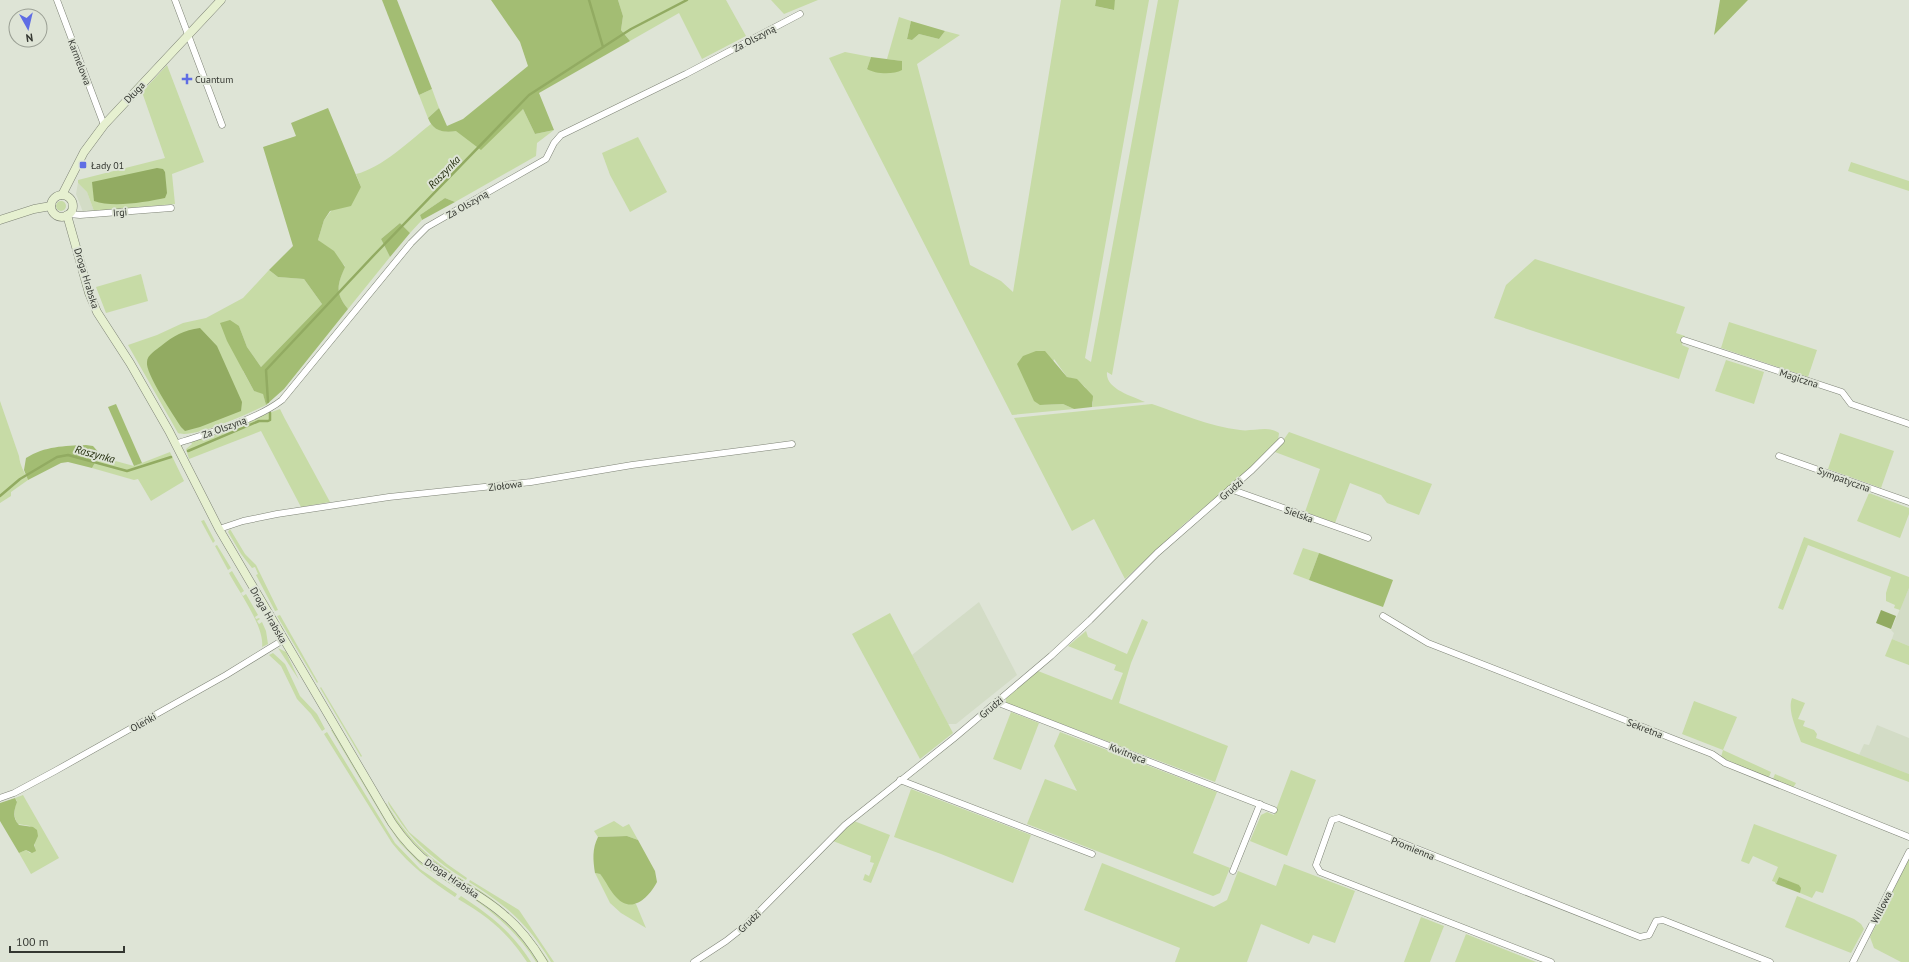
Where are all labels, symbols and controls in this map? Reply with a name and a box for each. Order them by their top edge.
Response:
north arrow [8,8,48,48]
street label: Za Olszyną [731,22,778,55]
text: N [25,30,34,45]
street label: Karmelowa [65,38,94,87]
place label: Cuantum [195,73,233,86]
marker: Cuantum [182,74,192,84]
street label: Długa [121,79,148,106]
water label: Raszynka [425,152,464,192]
place label: Łady 01 [91,159,124,172]
marker: Łady 01 [78,160,88,170]
street label: Za Olszyną [444,187,491,222]
street label: Irgi [112,205,128,220]
street label: Droga Hrabska [71,246,102,310]
street label: Magiczna [1778,366,1820,391]
street label: Za Olszyną [200,413,248,441]
water label: Raszynka [73,442,117,466]
street label: Sympatyczna [1815,464,1872,495]
street label: Grudzi [1217,475,1246,503]
street label: Ziołowa [487,477,523,494]
street label: Sielska [1283,503,1315,526]
street label: Droga Hrabska [247,585,290,646]
street label: Grudzi [977,694,1006,721]
street label: Oleńki [128,710,159,735]
street label: Sekretna [1625,716,1665,741]
street label: Kwitnąca [1107,740,1148,767]
street label: Promienna [1389,834,1437,863]
street label: Droga Hrabska [422,855,481,901]
street label: Willowa [1868,889,1895,925]
street label: Grudzi [735,907,764,936]
scale bar [10,928,124,954]
text: 100 m [16,934,49,949]

